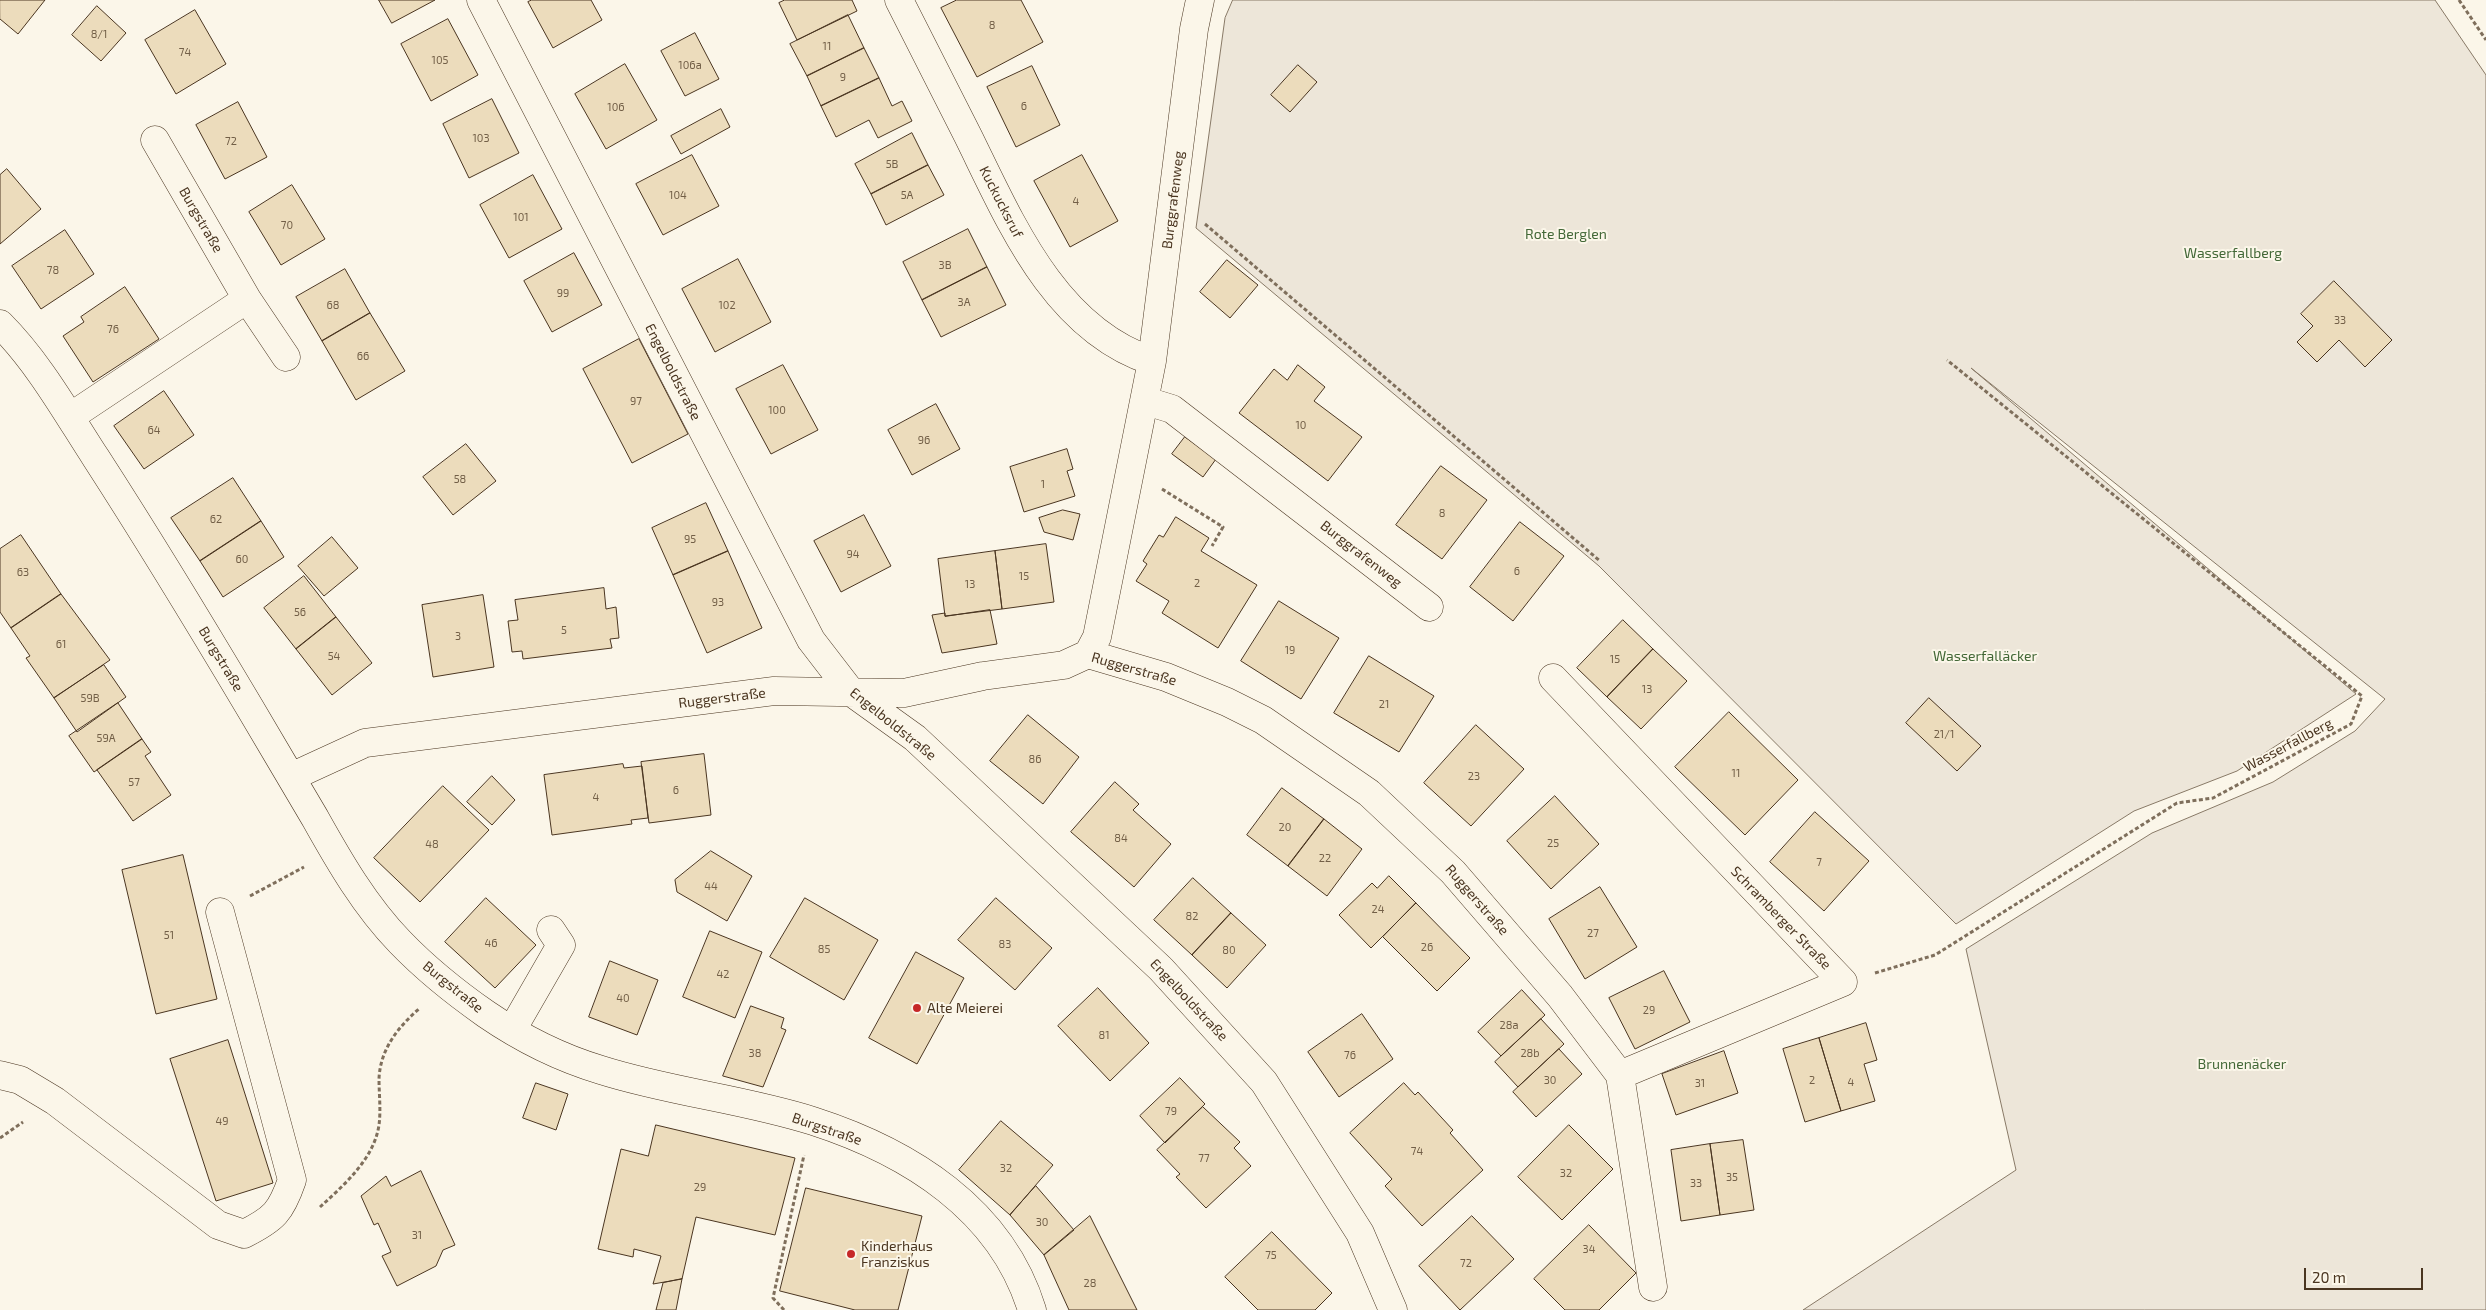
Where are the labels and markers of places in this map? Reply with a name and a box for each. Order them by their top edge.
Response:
place label: Alte Meierei [927,1000,1003,1016]
marker: Alte Meierei [911,1002,923,1014]
place label: Kinderhaus Franziskus [861,1238,933,1270]
marker: Kinderhaus Franziskus [845,1248,857,1260]

